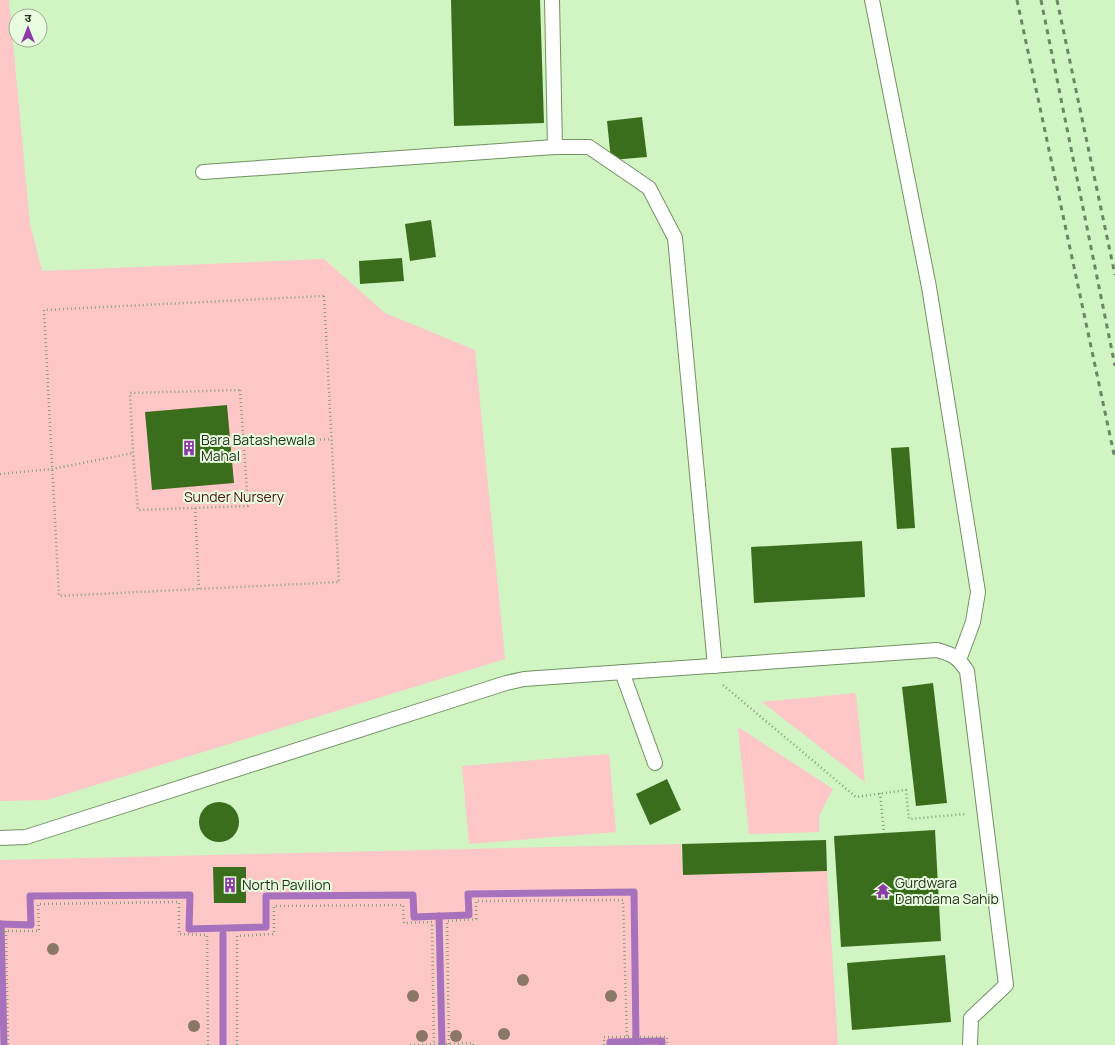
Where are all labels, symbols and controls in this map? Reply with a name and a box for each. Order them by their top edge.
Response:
north arrow [8,8,48,48]
text: उ [25,10,32,25]
place label: Bara Batashewala Mahal [201,430,315,465]
building icon: Bara Batashewala Mahal [180,439,198,457]
park label: Sunder Nursery [184,487,285,506]
place label: Gurdwara Damdama Sahib [895,873,999,908]
place label: North Pavilion [242,875,331,894]
building icon: North Pavilion [221,876,239,894]
temple icon: Gurdwara Damdama Sahib [874,882,892,900]

